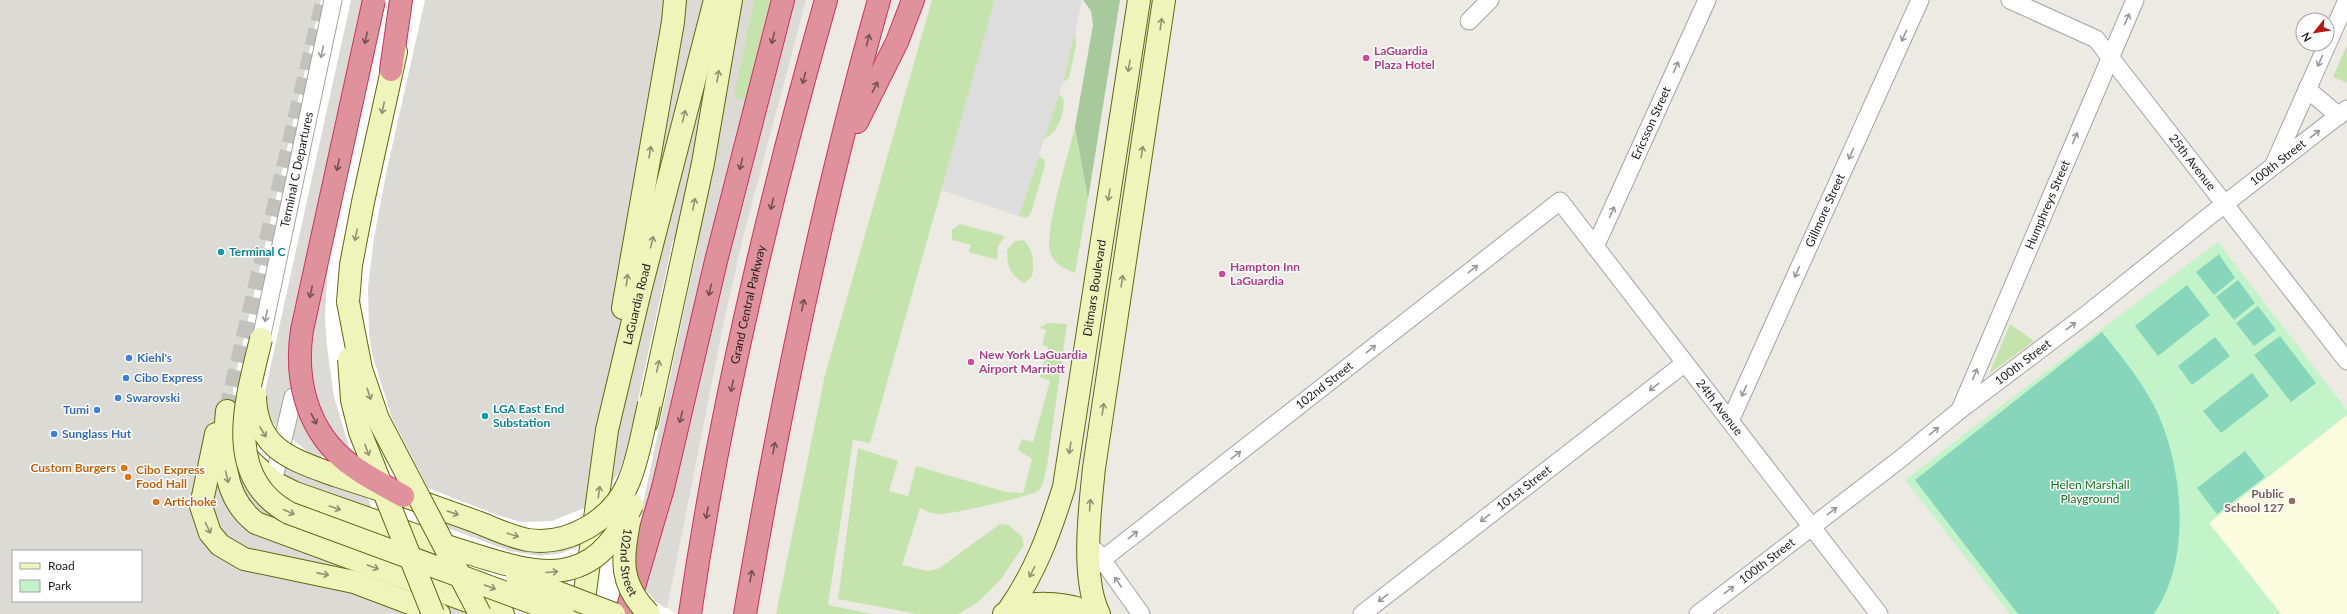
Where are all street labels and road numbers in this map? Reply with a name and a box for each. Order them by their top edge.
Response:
street label: Ericsson Street [1628,84,1674,162]
street label: Terminal C Departures [277,110,316,229]
street label: 25th Avenue [2166,131,2219,193]
street label: 100th Street [2247,135,2309,189]
street label: Humphreys Street [2021,157,2073,252]
street label: Gillmore Street [1801,170,1848,249]
street label: Ditmars Boulevard [1079,238,1109,337]
street label: Grand Central Parkway [727,243,769,365]
street label: LaGuardia Road [620,262,654,346]
street label: 100th Street [1992,336,2054,388]
street label: 102nd Street [1292,358,1356,412]
street label: 24th Avenue [1693,376,1746,438]
street label: 101st Street [1493,461,1554,514]
street label: 102nd Street [617,527,641,599]
street label: 100th Street [1736,534,1798,587]

